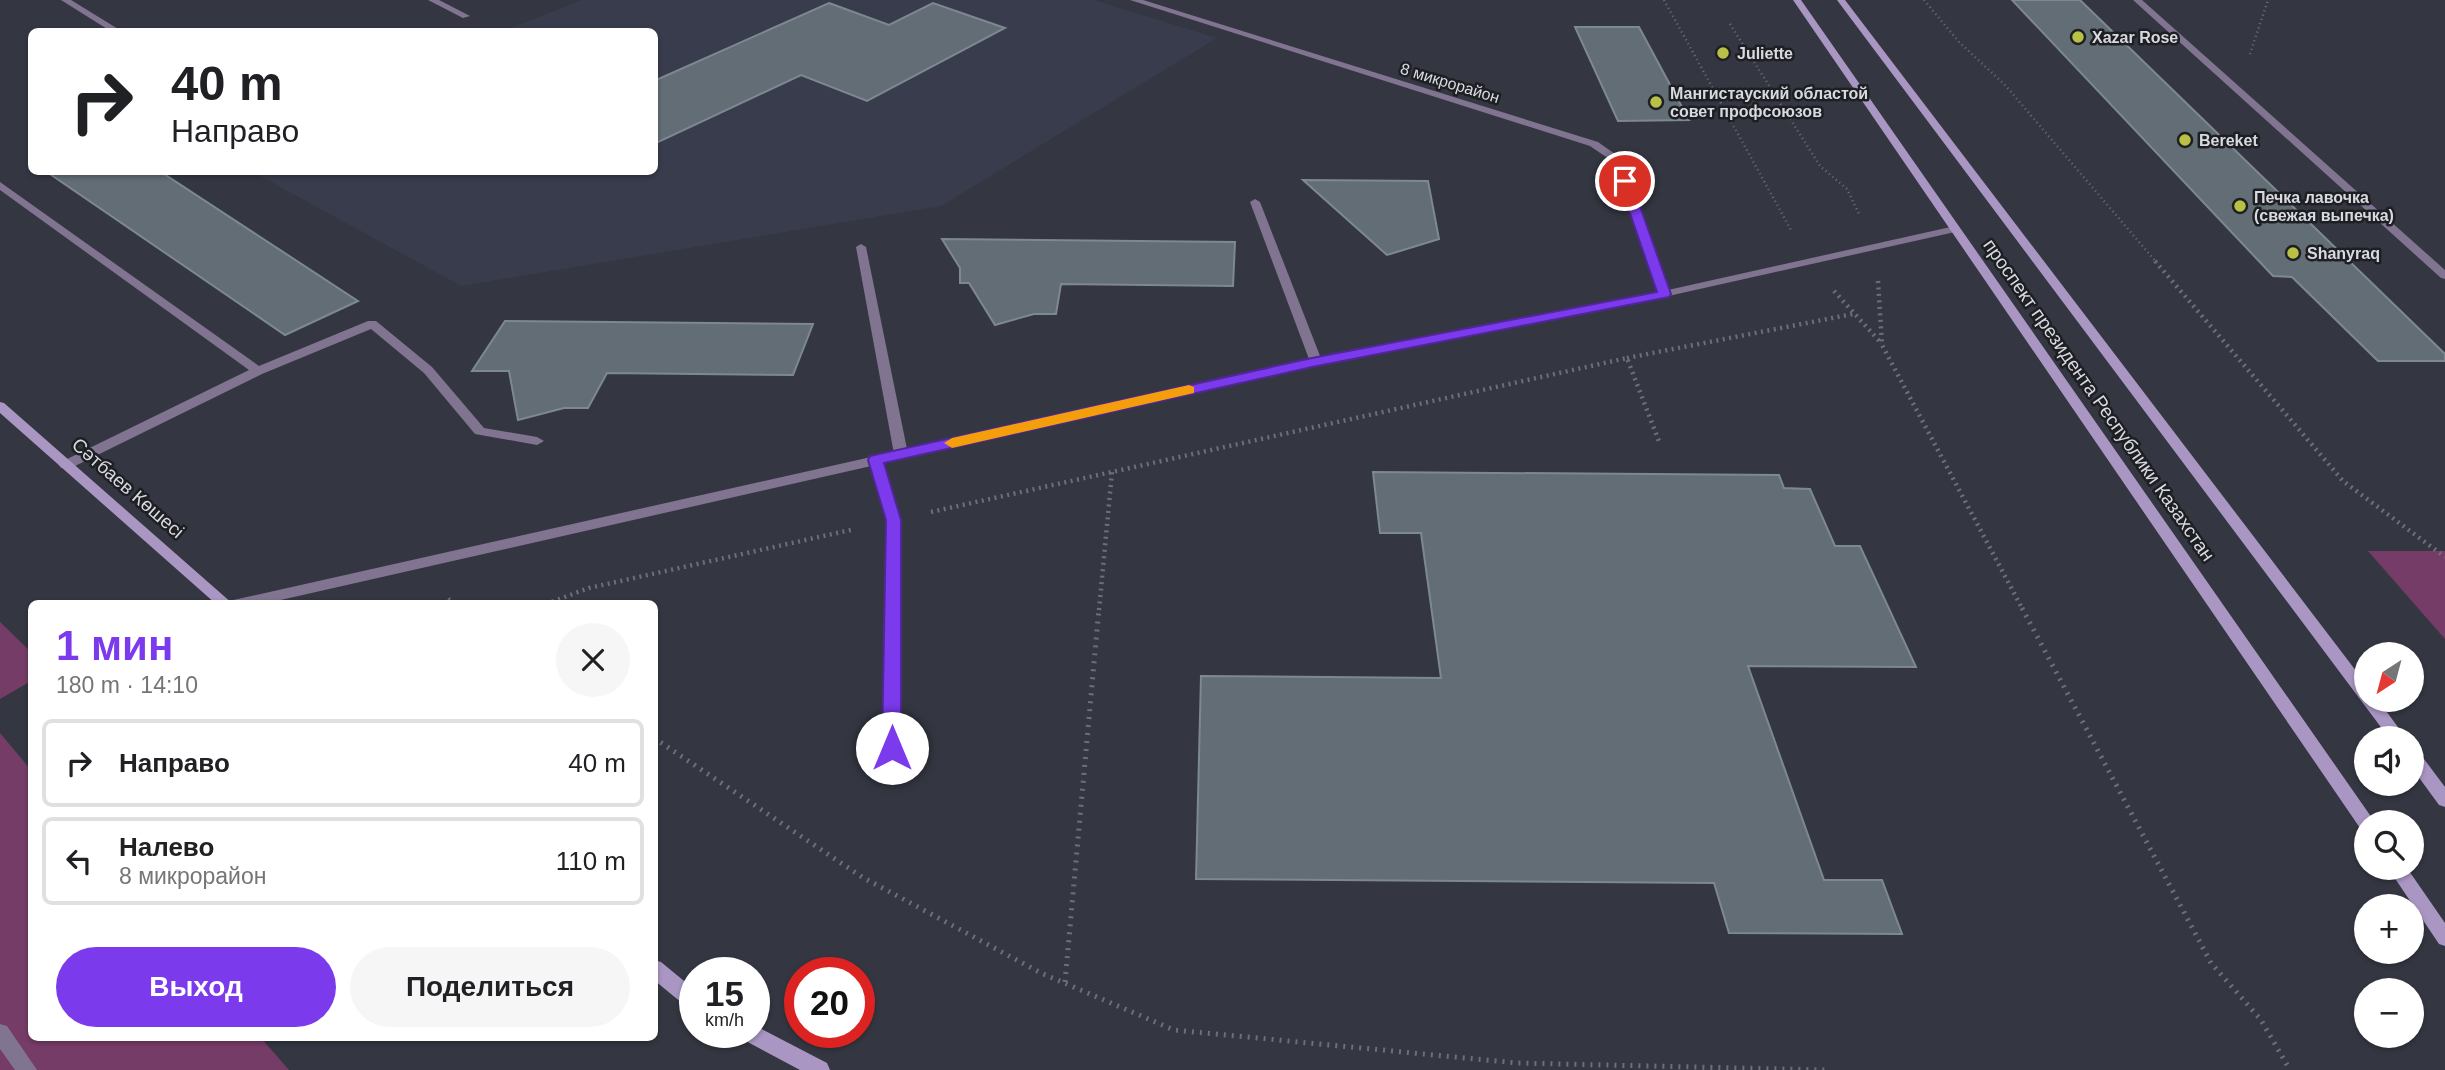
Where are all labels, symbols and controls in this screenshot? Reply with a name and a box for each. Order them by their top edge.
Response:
marker: Xazar Rose [2070,29,2086,45]
place label: Xazar Rose [2092,29,2178,46]
marker: Juliette [1715,45,1731,61]
place label: Juliette [1737,45,1793,62]
icon: right [56,56,147,147]
text: 40 m [171,56,283,110]
street label: 8 микрорайон [1398,60,1502,106]
place label: Мангистауский областой совет профсоюзов [1670,85,1868,120]
marker: Мангистауский областой совет профсоюзов [1648,94,1664,110]
text: Направо [171,113,299,149]
marker: Bereket [2177,132,2193,148]
place label: Bereket [2199,132,2258,149]
pin [1595,151,1655,211]
icon: arrive [1606,162,1644,200]
place label: Печка лавочка (свежая выпечка) [2254,189,2394,224]
marker: Печка лавочка (свежая выпечка) [2232,198,2248,214]
street label: проспект президента Республики Казахстан [1979,235,2219,565]
marker: Shanyraq [2285,245,2301,261]
place label: Shanyraq [2307,245,2380,262]
street label: Сәтбаев Көшесі [68,434,188,542]
text: 1 мин [56,622,173,669]
button: close [556,623,630,697]
north arrow [2354,642,2424,712]
map controls [2354,642,2424,1048]
text: 180 m · 14:10 [56,672,198,698]
position arrow [855,711,929,785]
button: sound [2354,726,2424,796]
icon: right [60,744,98,782]
text: Направо [119,748,230,778]
text: 40 m [568,748,626,778]
button: search [2354,810,2424,880]
text: Налево [119,832,214,862]
icon: left [60,842,98,880]
text: 110 m [556,846,626,876]
text: 8 микрорайон [119,863,266,889]
button: + [2354,894,2424,964]
button: Выход [56,947,336,1027]
button: Поделиться [350,947,630,1027]
speed limit sign: 20 [784,957,875,1048]
text: 15 [705,974,744,1013]
button: − [2354,978,2424,1048]
text: km/h [705,1010,744,1030]

